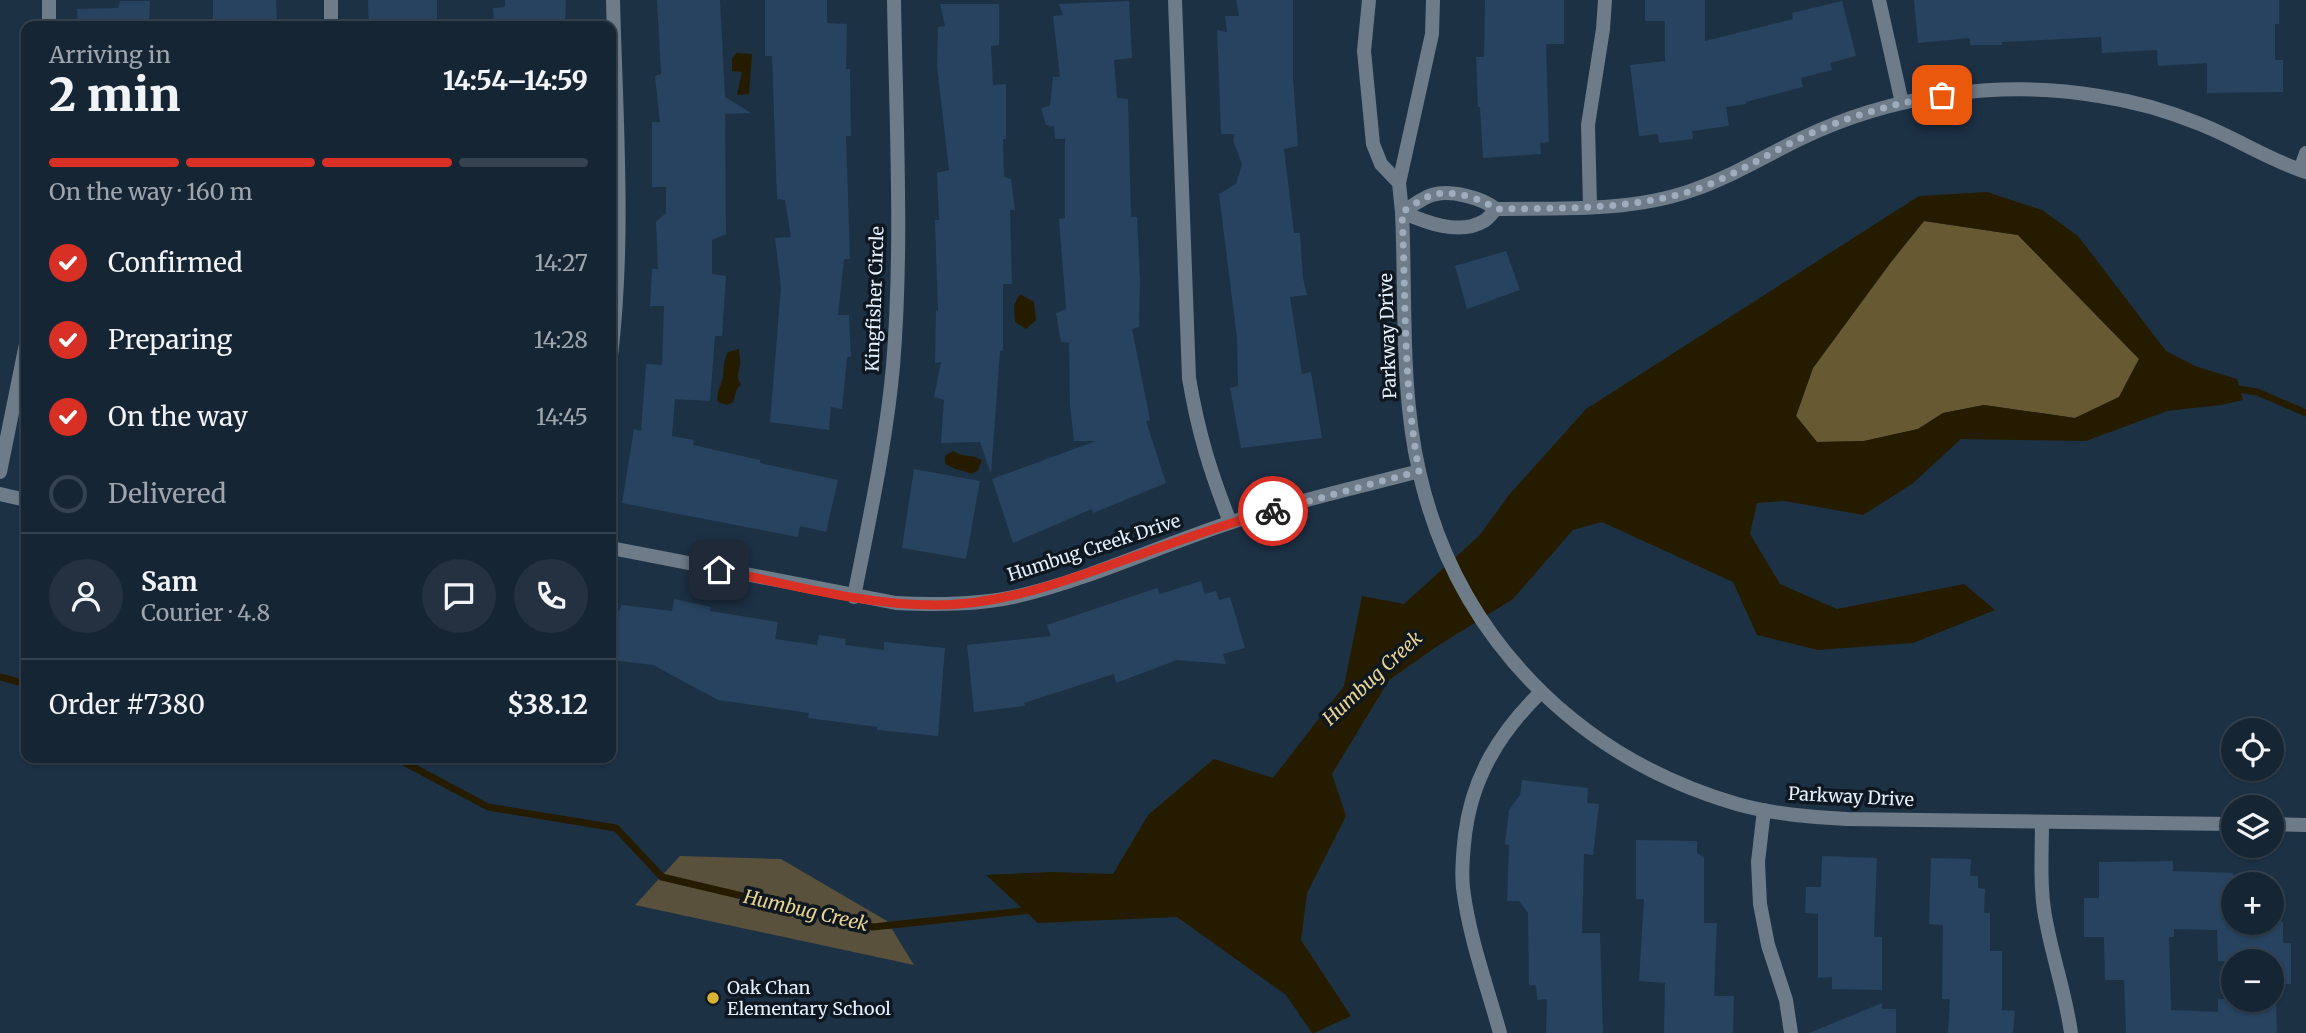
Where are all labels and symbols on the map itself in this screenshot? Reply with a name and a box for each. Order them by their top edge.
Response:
pin [1912,65,1972,125]
street label: Kingfisher Circle [860,226,889,372]
street label: Parkway Drive [1374,273,1401,399]
courier [1238,476,1308,546]
street label: Humbug Creek Drive [1004,509,1183,586]
pin [689,540,749,600]
water label: Humbug Creek [1317,625,1427,731]
street label: Parkway Drive [1788,782,1915,811]
water label: Humbug Creek [740,884,871,936]
place label: Oak Chan Elementary School [727,976,891,1020]
marker: Oak Chan Elementary School [705,990,721,1006]

